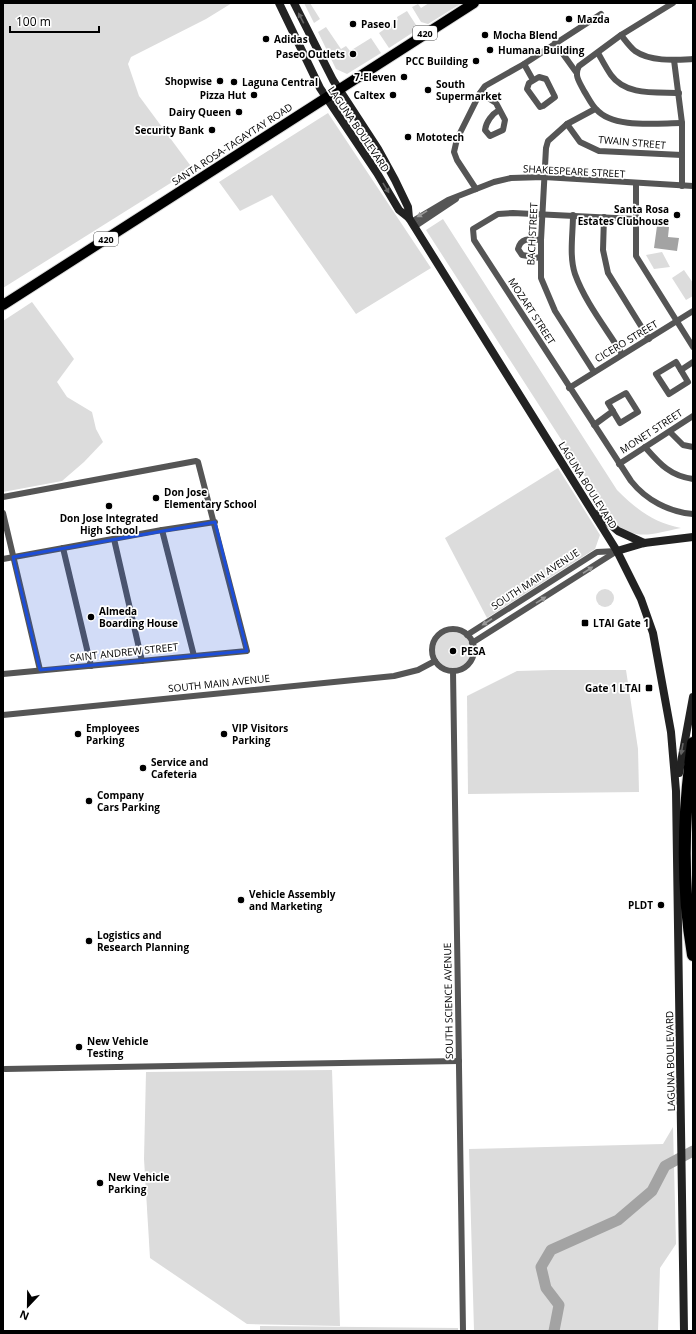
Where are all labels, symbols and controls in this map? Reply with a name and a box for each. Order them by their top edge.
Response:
scale bar [10,8,99,34]
one-way arrow [298,12,304,23]
place label: Mazda [577,12,610,26]
text: 100 m [16,13,51,30]
marker: Mazda [564,14,574,24]
place label: Paseo I [361,17,396,31]
marker: Paseo I [348,19,358,29]
road number: 420 [413,26,437,40]
place label: Mocha Blend [493,28,558,42]
marker: Mocha Blend [480,30,490,40]
place label: Adidas [274,32,308,46]
marker: Adidas [261,34,271,44]
place label: Humana Building [498,43,585,57]
marker: Humana Building [485,45,495,55]
place label: Paseo Outlets [276,47,345,61]
marker: Paseo Outlets [348,49,358,59]
place label: PCC Building [405,54,468,68]
marker: PCC Building [471,56,481,66]
place label: 7-Eleven [354,70,396,84]
marker: 7-Eleven [399,72,409,82]
place label: Shopwise [165,74,212,88]
place label: Laguna Central [242,75,318,89]
marker: Shopwise [215,76,225,86]
marker: Laguna Central [229,77,239,87]
place label: South Supermarket [436,77,502,103]
street label: LAGUNA BOULEVARD [325,83,393,175]
marker: South Supermarket [423,85,433,95]
place label: Pizza Hut [200,88,247,102]
place label: Caltex [354,88,385,102]
marker: Pizza Hut [249,90,259,100]
marker: Caltex [388,90,398,100]
street label: SANTA ROSA-TAGAYTAY ROAD [169,100,295,188]
place label: Dairy Queen [169,105,231,119]
marker: Dairy Queen [234,107,244,117]
place label: Security Bank [135,123,205,137]
marker: Security Bank [207,125,217,135]
place label: Mototech [416,130,464,144]
marker: Mototech [403,132,413,142]
street label: TWAIN STREET [598,132,667,152]
street label: SHAKESPEARE STREET [523,161,626,181]
one-way arrow [383,182,390,194]
street label: BACH STREET [523,202,541,266]
place label: Santa Rosa Estates Clubhouse [578,202,669,228]
marker: Santa Rosa Estates Clubhouse [672,210,682,220]
one-way arrow [416,211,428,218]
road number: 420 [94,232,118,246]
street label: MOZART STREET [505,275,559,347]
street label: CICERO STREET [592,316,661,365]
street label: MONET STREET [617,405,685,456]
street label: LAGUNA BOULEVARD [555,439,621,531]
place label: Don Jose Elementary School [164,485,257,511]
marker: Don Jose Elementary School [151,493,161,503]
marker: Don Jose Integrated High School [104,501,114,511]
place label: Don Jose Integrated High School [60,511,158,537]
street label: SOUTH MAIN AVENUE [488,545,582,613]
one-way arrow [582,567,594,574]
one-way arrow [536,596,546,604]
place label: Almeda Boarding House [99,604,178,630]
marker: Almeda Boarding House [86,612,96,622]
place label: LTAI Gate 1 [593,616,649,630]
one-way arrow [482,618,492,626]
marker: LTAI Gate 1 [580,618,590,628]
street label: SAINT ANDREW STREET [69,639,179,665]
place label: PESA [461,644,485,658]
marker: PESA [448,646,458,656]
street label: SOUTH MAIN AVENUE [167,671,271,695]
place label: Gate 1 LTAI [585,681,641,695]
marker: Gate 1 LTAI [644,683,654,693]
place label: Employees Parking [86,721,139,747]
place label: VIP Visitors Parking [232,721,288,747]
marker: Employees Parking [73,729,83,739]
marker: VIP Visitors Parking [219,729,229,739]
one-way arrow [679,743,685,755]
place label: Service and Cafeteria [151,755,208,781]
marker: Service and Cafeteria [138,763,148,773]
place label: Company Cars Parking [97,788,160,814]
marker: Company Cars Parking [84,796,94,806]
place label: Vehicle Assembly and Marketing [249,887,336,913]
marker: Vehicle Assembly and Marketing [236,895,246,905]
place label: PLDT [628,898,653,912]
marker: PLDT [656,900,666,910]
place label: Logistics and Research Planning [97,928,189,954]
marker: Logistics and Research Planning [84,936,94,946]
street label: SOUTH SCIENCE AVENUE [440,943,456,1059]
street label: LAGUNA BOULEVARD [662,1011,678,1111]
place label: New Vehicle Testing [87,1034,148,1060]
marker: New Vehicle Testing [74,1042,84,1052]
place label: New Vehicle Parking [108,1170,169,1196]
marker: New Vehicle Parking [95,1178,105,1188]
north arrow [8,1286,48,1326]
text: N [17,1307,31,1324]

